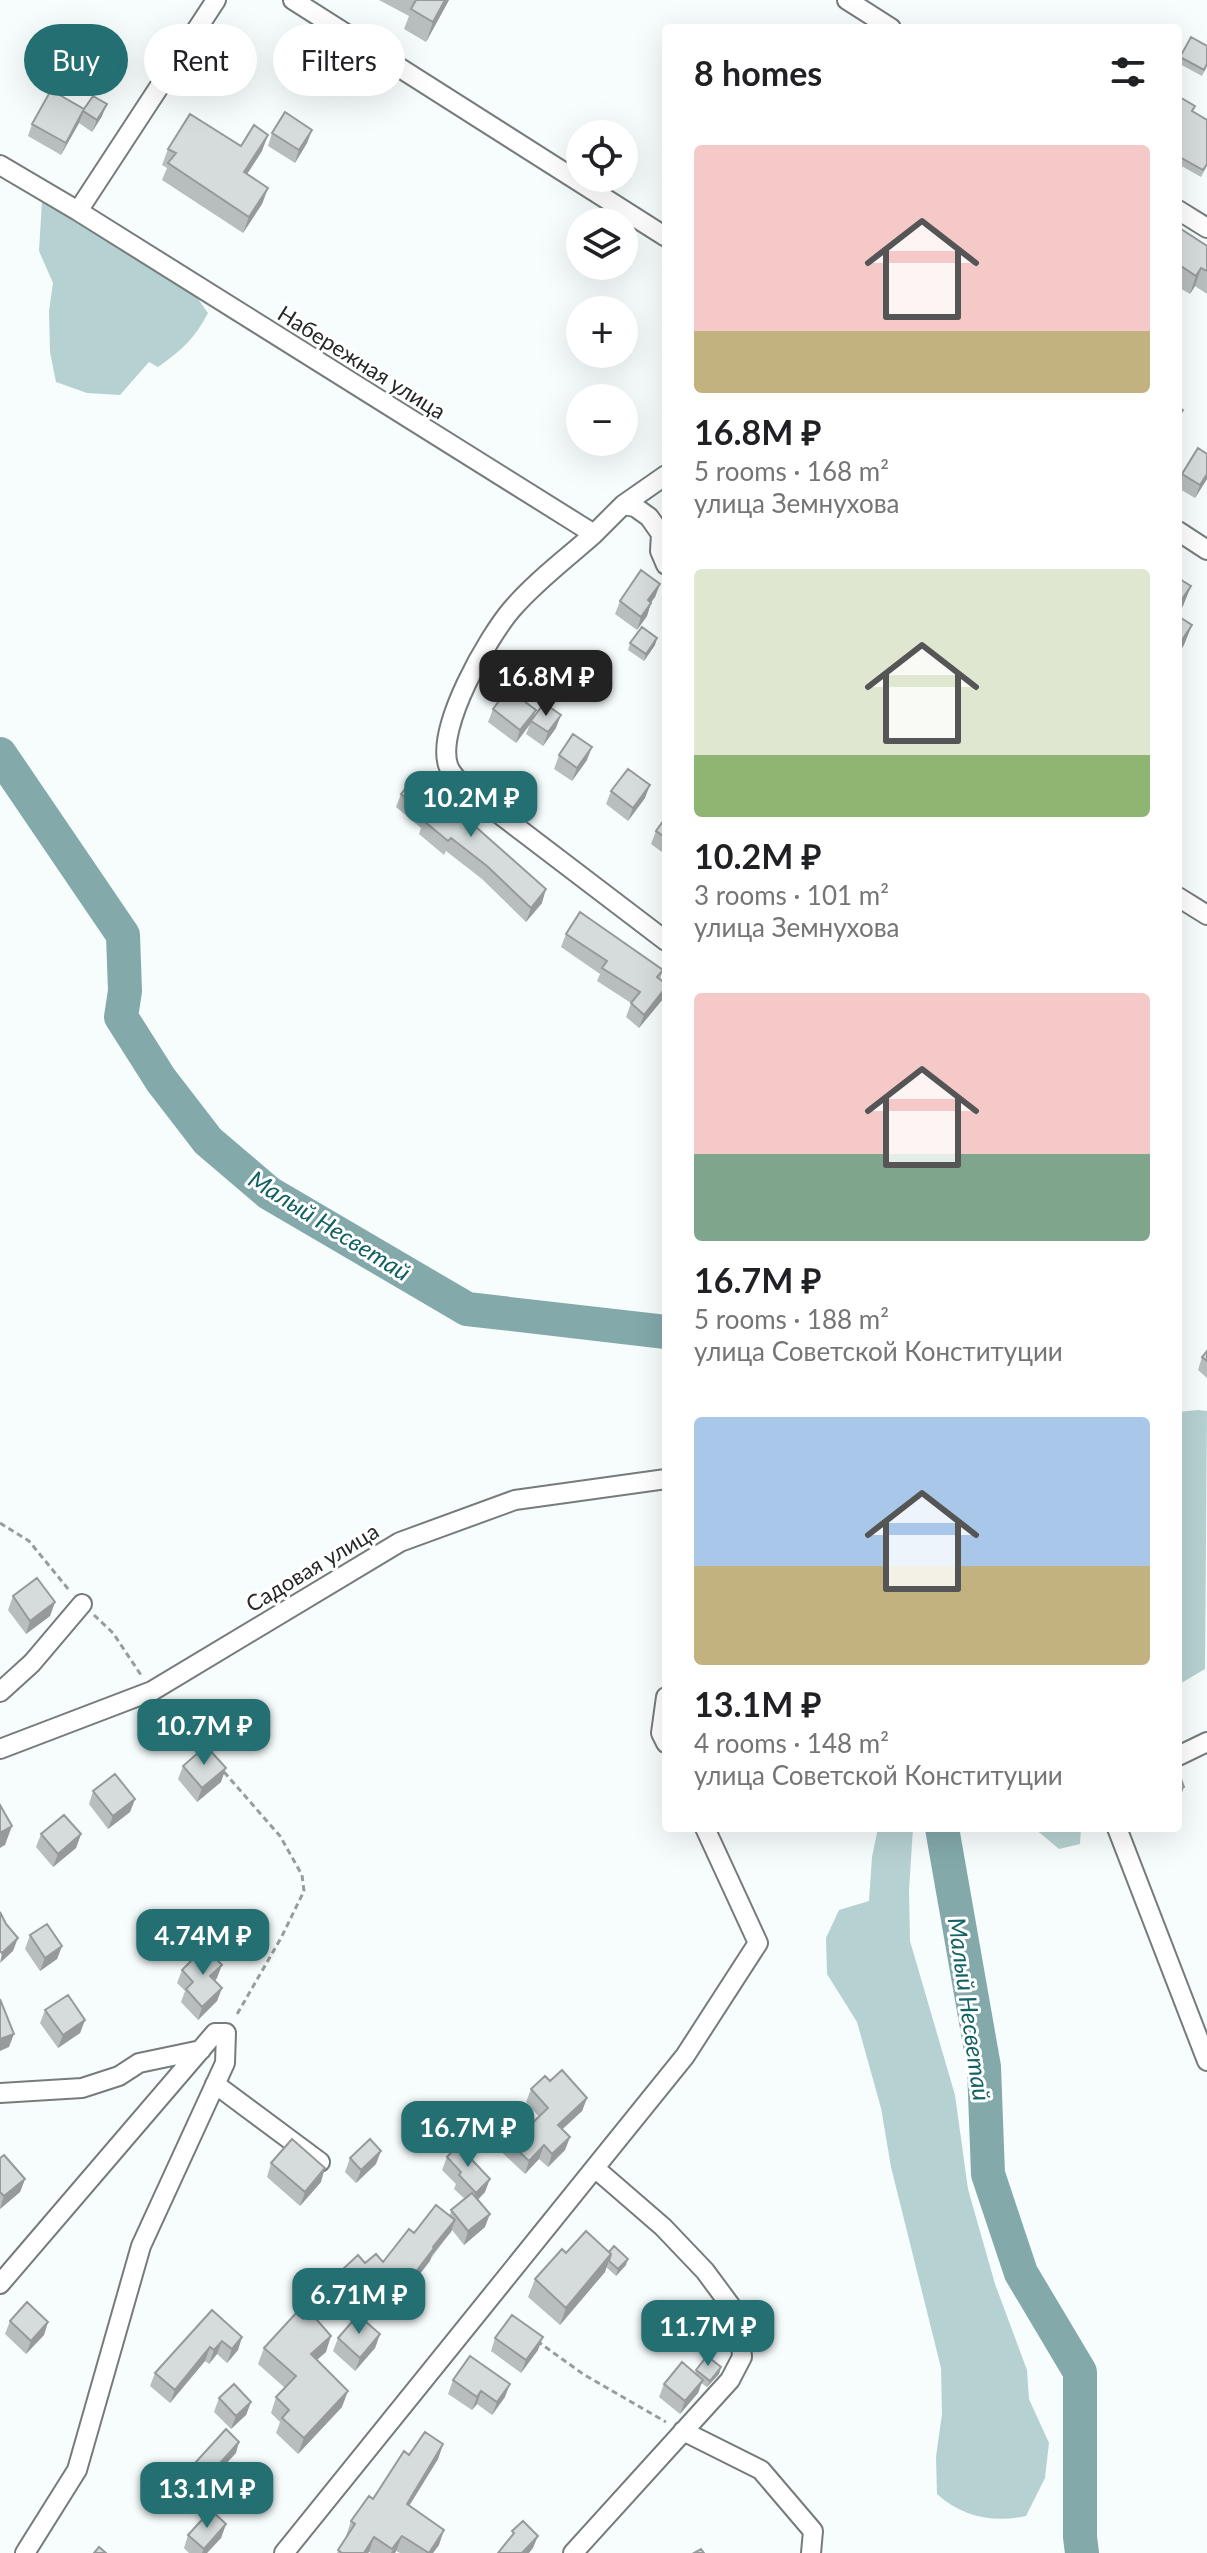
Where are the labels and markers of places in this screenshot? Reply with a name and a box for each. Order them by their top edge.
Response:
pin: 16.8M ₽ [472,650,620,718]
pin: 10.2M ₽ [397,771,545,839]
pin: 10.7M ₽ [130,1699,278,1767]
pin: 4.74M ₽ [129,1909,277,1977]
pin: 16.7M ₽ [394,2101,542,2169]
pin: 6.71M ₽ [285,2268,433,2336]
pin: 11.7M ₽ [634,2300,782,2368]
pin: 13.1M ₽ [133,2462,281,2530]

